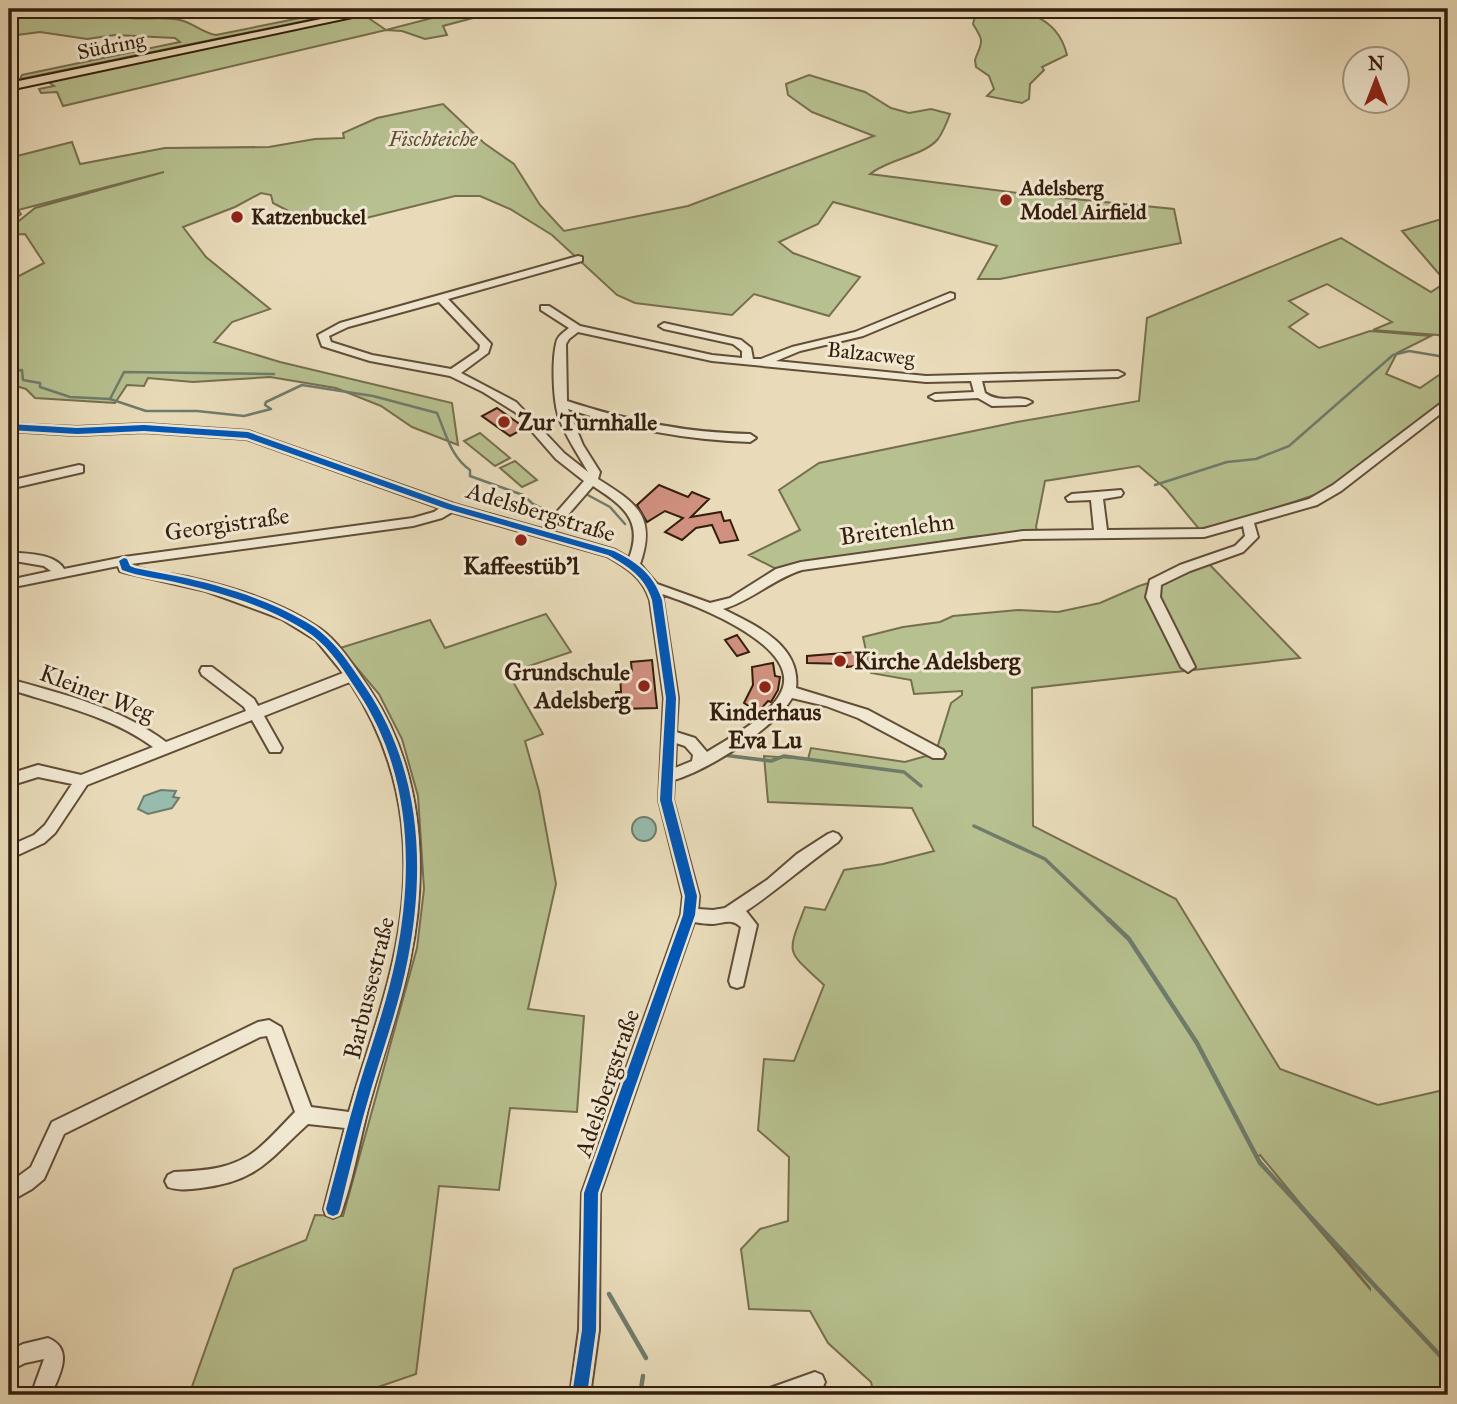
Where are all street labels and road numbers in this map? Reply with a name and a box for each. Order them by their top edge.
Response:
street label: Südring [75,27,147,65]
street label: Balzacweg [826,336,916,372]
street label: Adelsbergstraße [462,475,619,549]
street label: Georgistraße [163,500,291,548]
street label: Breitenlehn [838,506,956,552]
street label: Kleiner Weg [36,657,159,729]
street label: Barbussestraße [337,914,401,1062]
street label: Adelsbergstraße [567,1005,646,1162]

